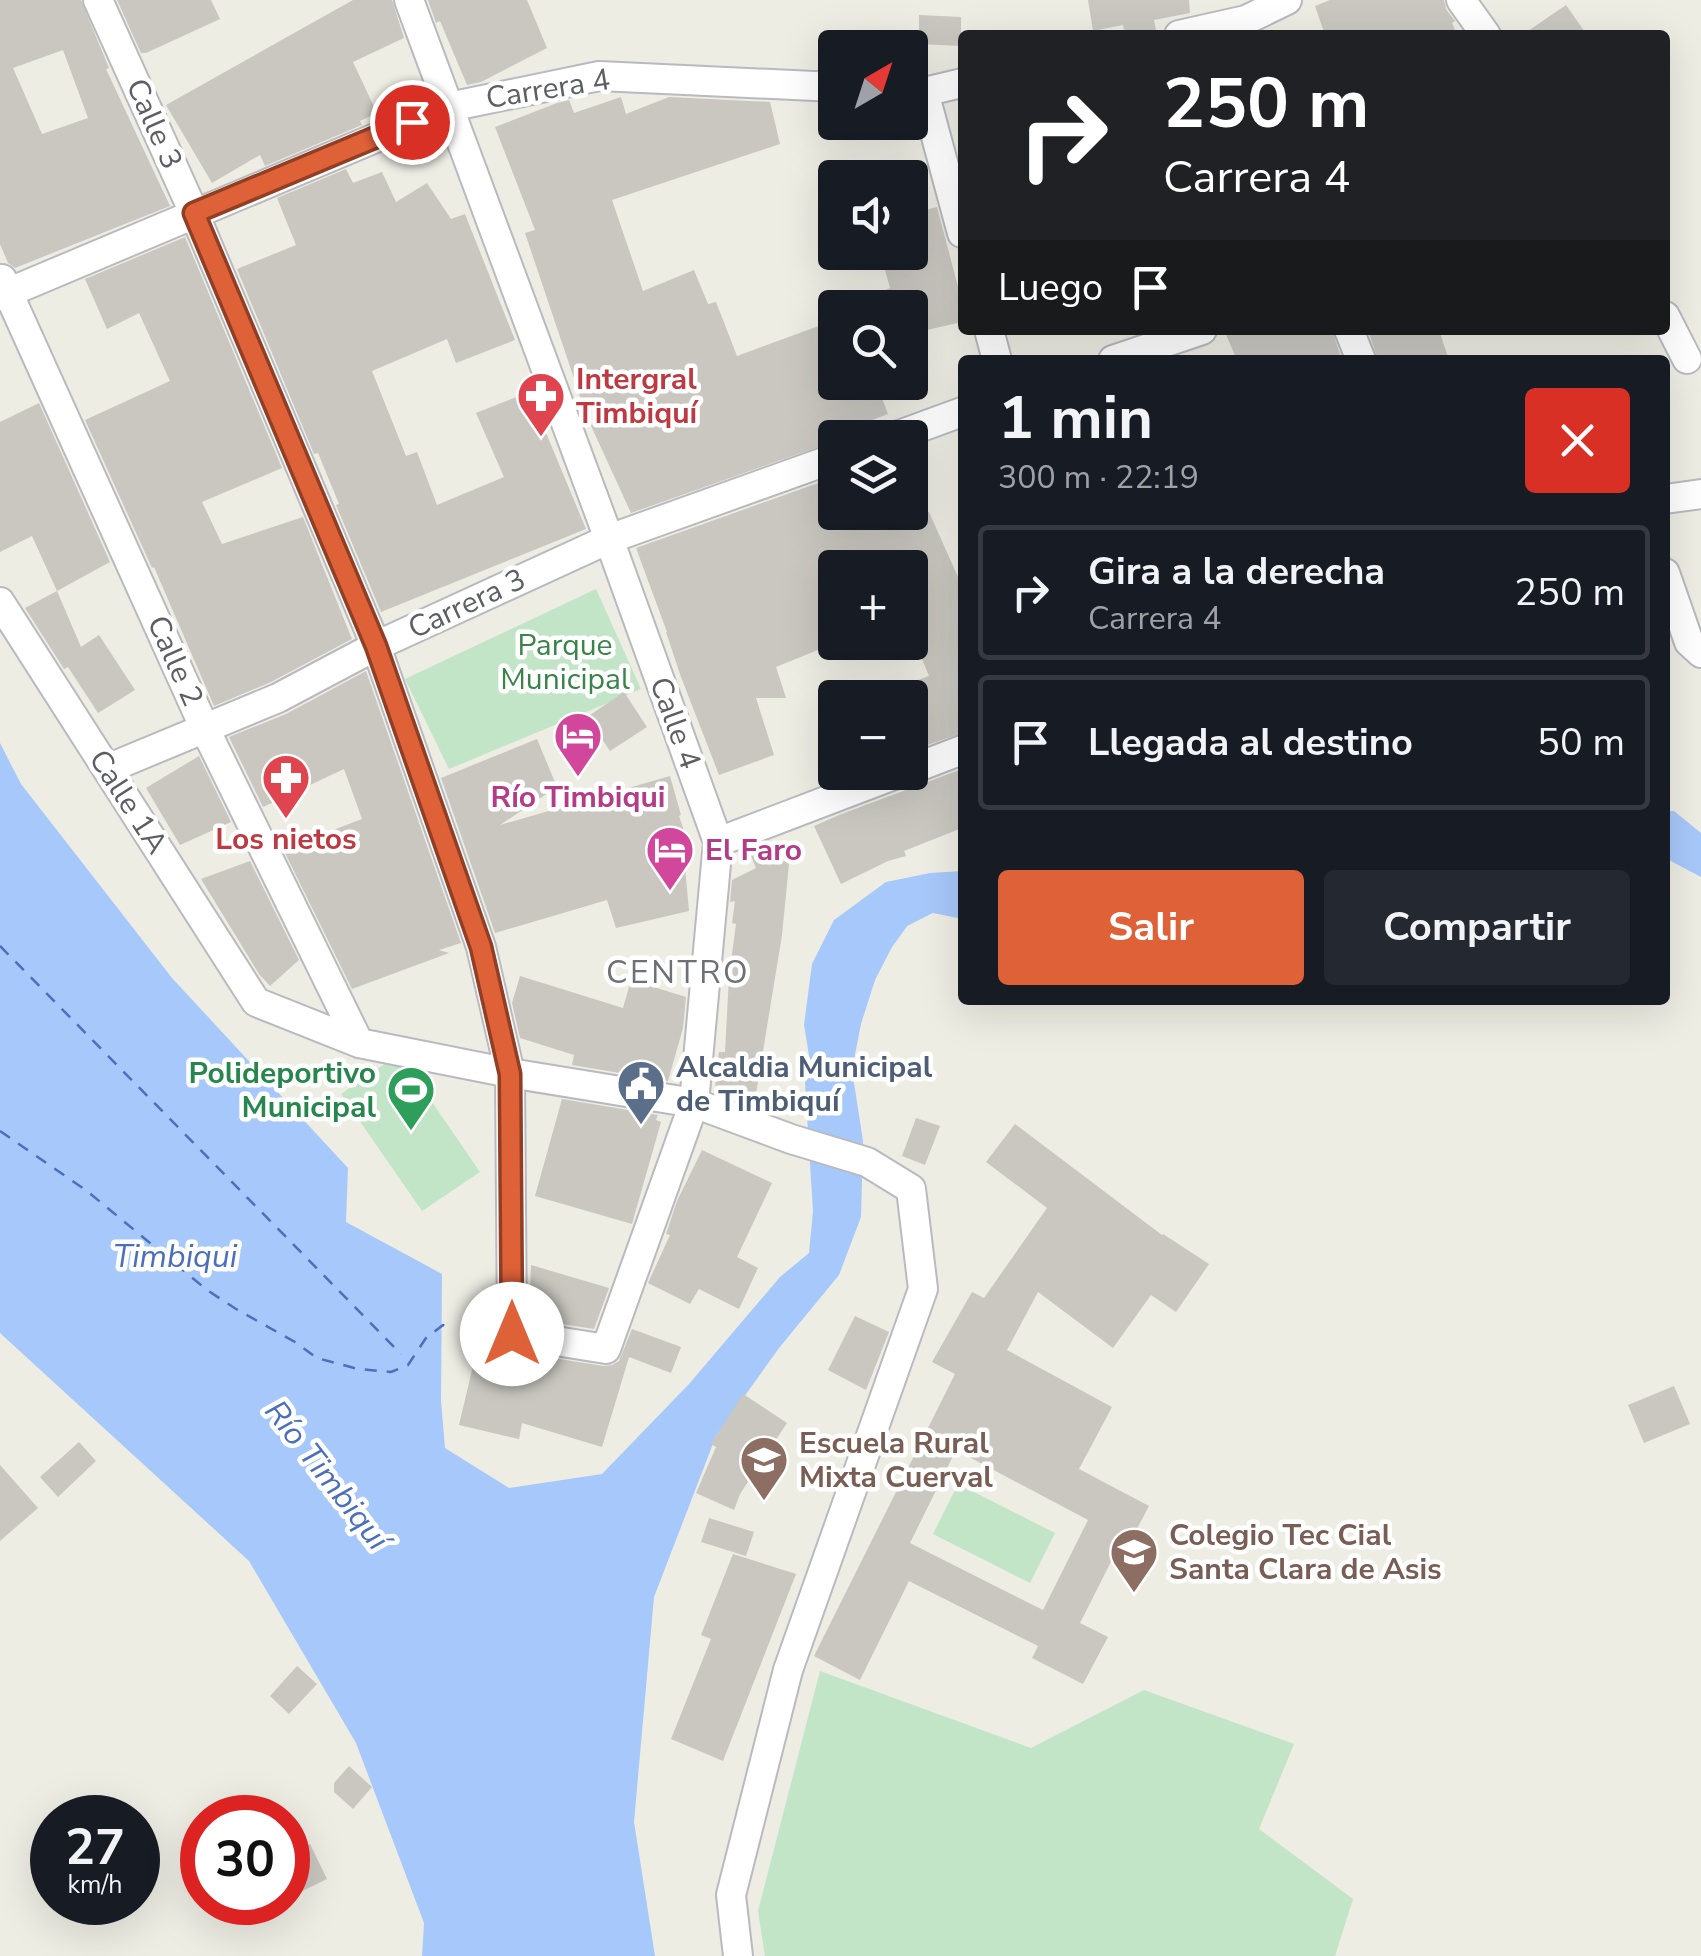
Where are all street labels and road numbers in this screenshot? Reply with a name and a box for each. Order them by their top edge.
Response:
street label: Carrera 4 [483,59,613,119]
street label: Calle 3 [116,72,192,176]
street label: Carrera 3 [402,559,532,649]
street label: Calle 2 [137,609,213,713]
street label: Calle 4 [640,671,710,775]
street label: Calle 1A [79,742,177,862]

